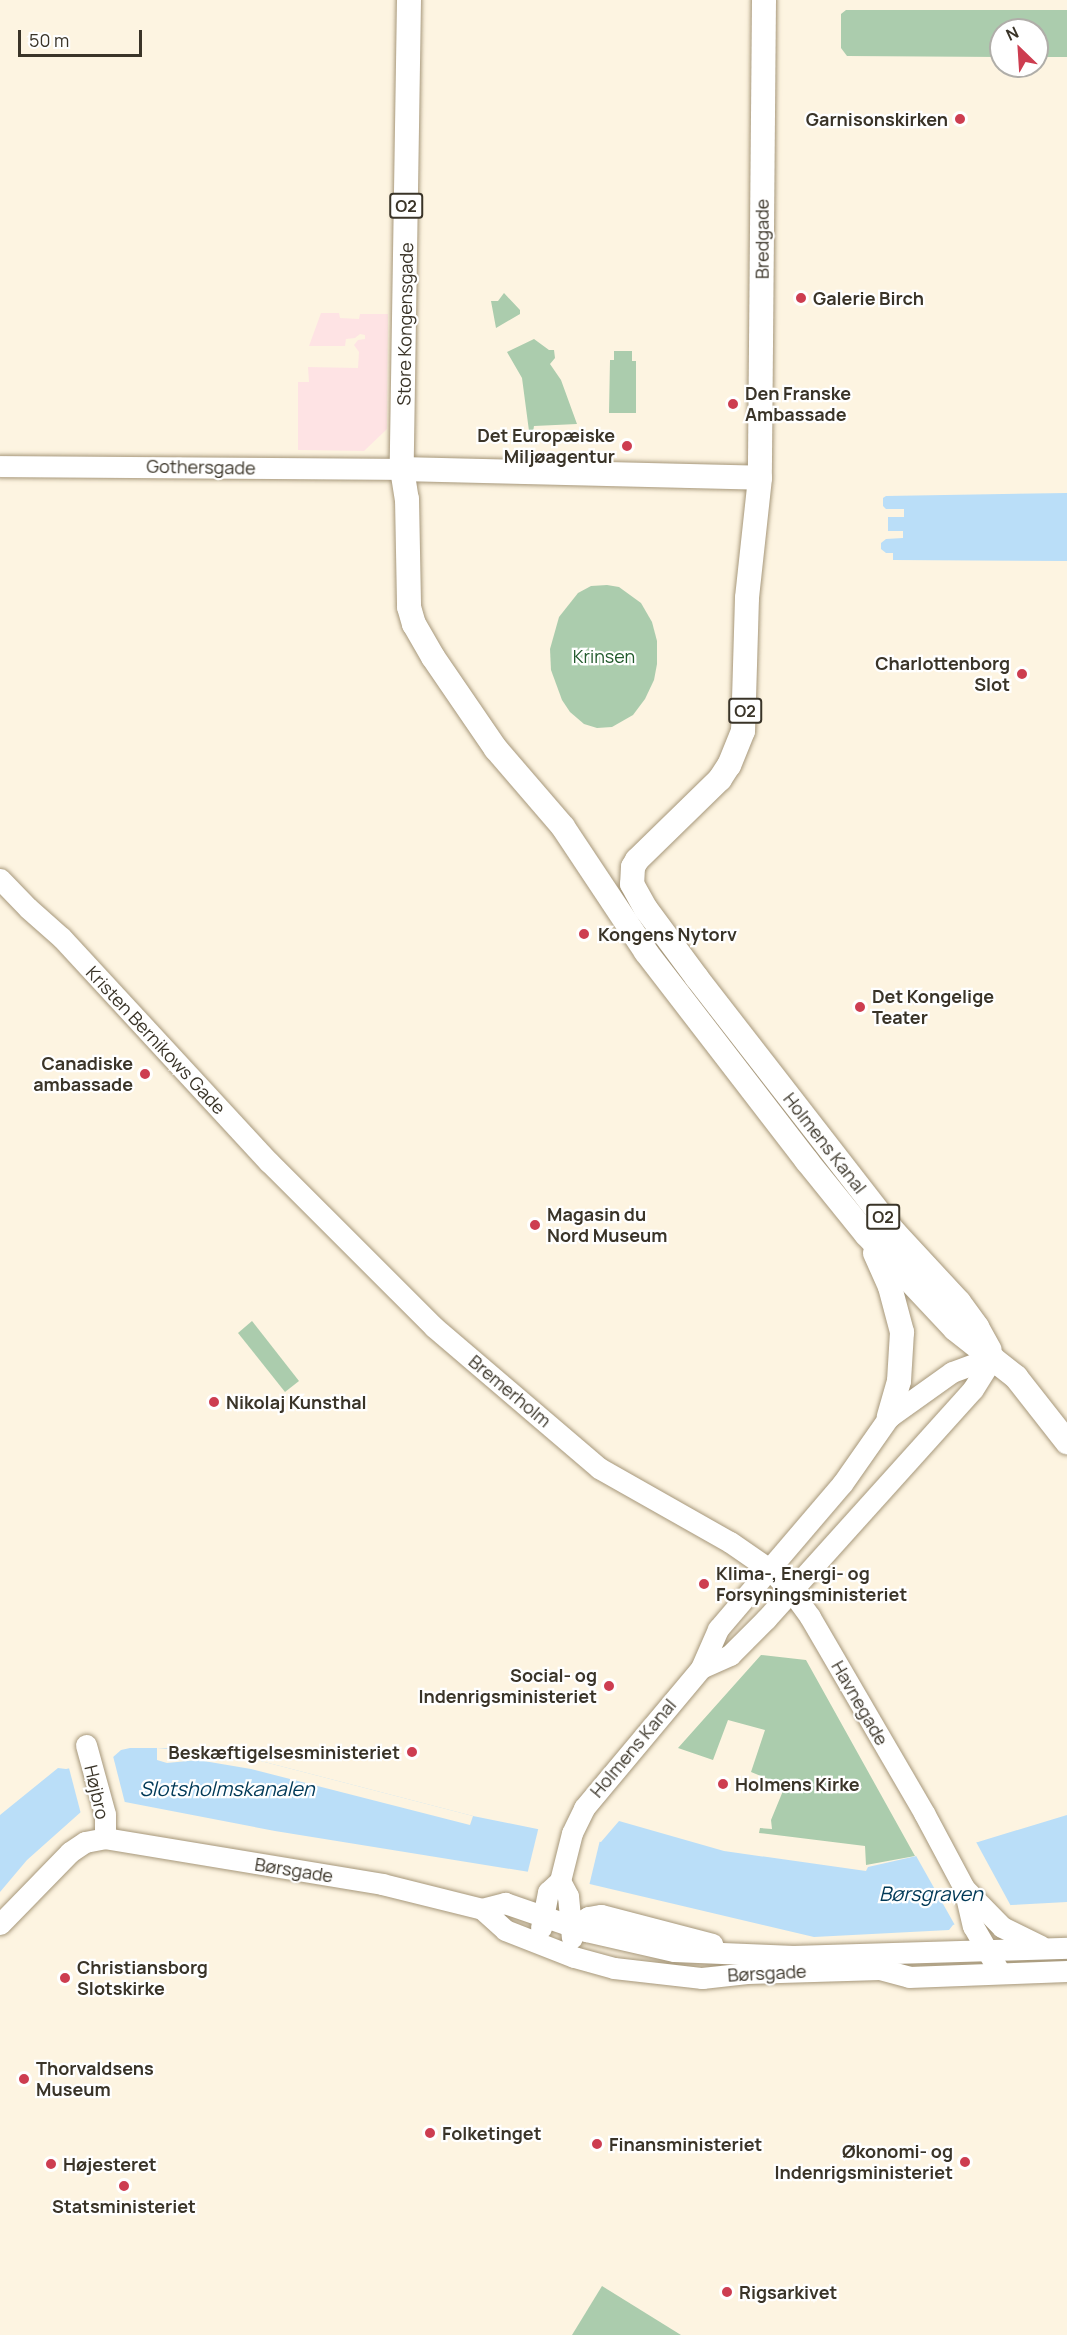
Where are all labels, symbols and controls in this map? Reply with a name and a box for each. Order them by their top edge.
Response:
scale bar [21,18,146,56]
north arrow [989,18,1049,78]
text: N [1002,21,1022,46]
text: 50 m [29,28,69,52]
place label: Garnisonskirken [806,108,948,130]
marker: Garnisonskirken [953,112,967,126]
road number: O2 [388,193,424,219]
street label: Bredgade [751,199,773,279]
street label: Store Kongensgade [393,242,417,406]
place label: Galerie Birch [813,287,924,309]
marker: Galerie Birch [794,291,808,305]
place label: Den Franske Ambassade [745,383,851,426]
marker: Den Franske Ambassade [726,397,740,411]
place label: Det Europæiske Miljøagentur [477,425,615,468]
marker: Det Europæiske Miljøagentur [620,439,634,453]
street label: Gothersgade [146,455,256,479]
park label: Krinsen [573,645,635,667]
place label: Charlottenborg Slot [875,653,1010,696]
marker: Charlottenborg Slot [1015,667,1029,681]
road number: O2 [727,698,763,724]
place label: Kongens Nytorv [598,923,737,945]
marker: Kongens Nytorv [575,925,593,943]
street label: Kristen Bernikows Gade [82,961,230,1119]
place label: Det Kongelige Teater [872,986,994,1028]
marker: Det Kongelige Teater [853,1000,867,1014]
place label: Canadiske ambassade [33,1053,133,1096]
marker: Canadiske ambassade [138,1067,152,1081]
street label: Holmens Kanal [779,1088,871,1198]
place label: Magasin du Nord Museum [547,1204,667,1246]
road number: O2 [865,1204,901,1230]
marker: Magasin du Nord Museum [528,1218,542,1232]
street label: Bremerholm [465,1350,555,1432]
place label: Nikolaj Kunsthal [226,1391,367,1413]
marker: Nikolaj Kunsthal [207,1395,221,1409]
place label: Klima-, Energi- og Forsyningsministeriet [716,1563,907,1606]
marker: Klima-, Energi- og Forsyningsministeriet [697,1577,711,1591]
street label: Havnegade [827,1657,893,1749]
place label: Social- og Indenrigsministeriet [419,1665,597,1708]
marker: Social- og Indenrigsministeriet [602,1679,616,1693]
street label: Holmens Kanal [586,1694,680,1802]
place label: Beskæftigelsesministeriet [168,1741,400,1763]
marker: Beskæftigelsesministeriet [405,1745,419,1759]
street label: Højbro [80,1763,114,1821]
place label: Holmens Kirke [735,1773,860,1795]
water label: Slotsholmskanalen [139,1776,315,1800]
marker: Holmens Kirke [716,1777,730,1791]
street label: Børsgade [253,1853,335,1887]
water label: Børsgraven [879,1881,983,1905]
place label: Christiansborg Slotskirke [77,1957,208,2000]
street label: Børsgade [727,1960,807,1986]
marker: Christiansborg Slotskirke [58,1971,72,1985]
place label: Thorvaldsens Museum [36,2058,154,2100]
marker: Thorvaldsens Museum [17,2072,31,2086]
place label: Folketinget [442,2122,541,2144]
marker: Folketinget [423,2126,437,2140]
place label: Finansministeriet [609,2133,762,2155]
marker: Finansministeriet [590,2137,604,2151]
place label: Økonomi- og Indenrigsministeriet [775,2141,953,2184]
place label: Højesteret [63,2153,157,2175]
marker: Økonomi- og Indenrigsministeriet [958,2155,972,2169]
marker: Højesteret [44,2157,58,2171]
marker: Statsministeriet [117,2179,131,2193]
place label: Statsministeriet [52,2195,196,2217]
place label: Rigsarkivet [739,2281,837,2303]
marker: Rigsarkivet [720,2285,734,2299]

